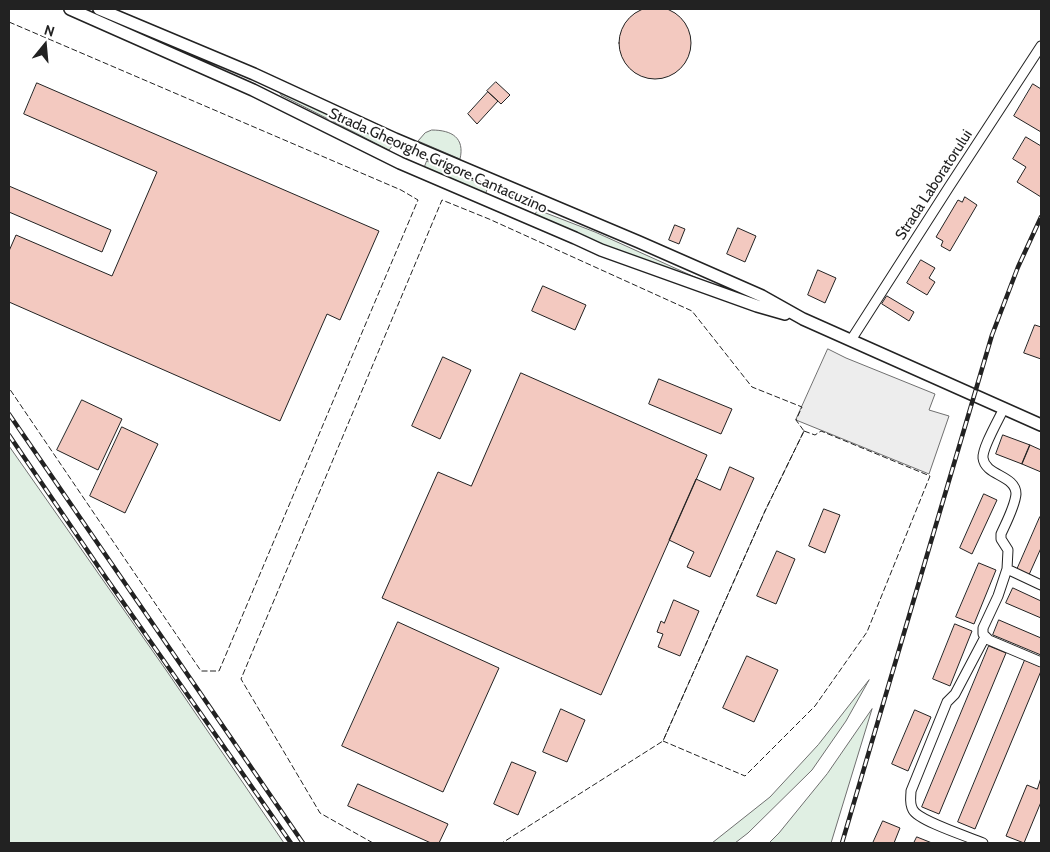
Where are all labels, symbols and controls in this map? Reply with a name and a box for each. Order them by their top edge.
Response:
north arrow [20,20,70,70]
text: N [42,21,57,41]
street label: Strada Gheorghe Grigore Cantacuzino [326,104,550,218]
street label: Strada Laboratorului [892,127,976,243]

